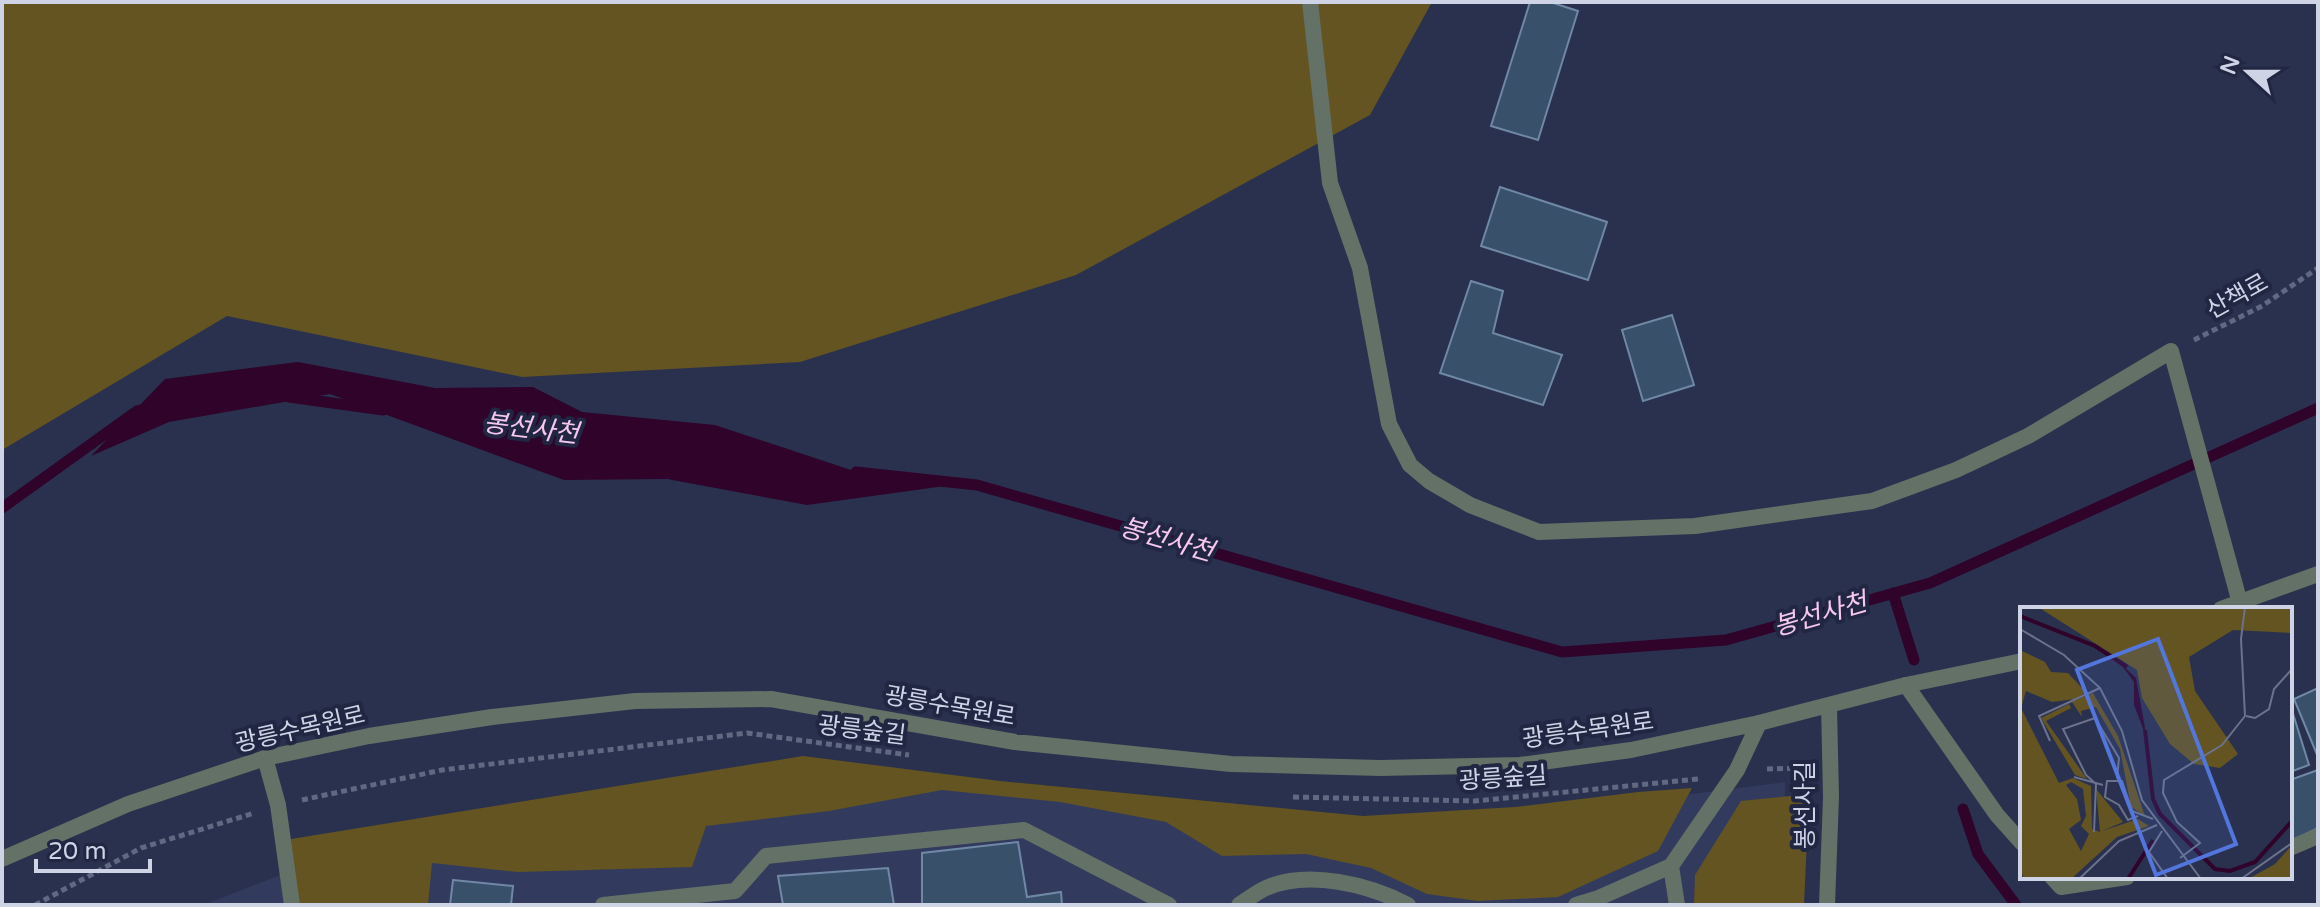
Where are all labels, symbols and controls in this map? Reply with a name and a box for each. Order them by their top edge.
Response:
north arrow [2208,32,2288,112]
text: N [2215,52,2246,78]
street label: 산책로 [2201,268,2273,325]
water label: 봉선사천 [482,407,583,450]
water label: 봉선사천 [1117,511,1220,568]
water label: 봉선사천 [1770,586,1873,643]
inset map [2020,607,2292,879]
street label: 광릉수목원로 [882,681,1018,732]
street label: 광릉수목원로 [232,700,368,759]
street label: 광릉수목원로 [1520,707,1656,754]
street label: 광릉숲길 [816,711,908,750]
street label: 광릉숲길 [1458,761,1548,796]
street label: 봉선사길 [1791,761,1820,849]
scale bar [36,823,150,873]
text: 20 m [48,837,106,866]

